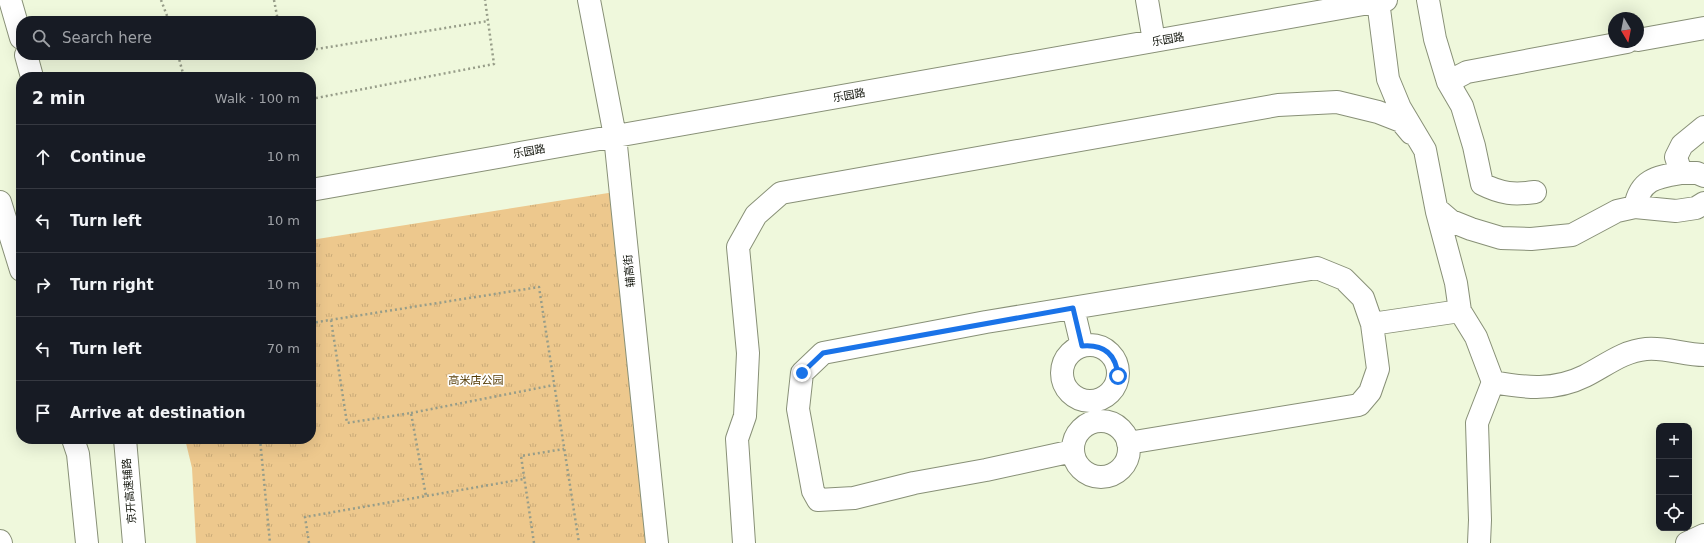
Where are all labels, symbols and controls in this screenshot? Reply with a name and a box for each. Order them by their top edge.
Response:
north arrow [1608,12,1644,48]
search box [16,16,316,60]
icon: search [30,27,52,49]
text: Search here [62,29,152,47]
street label: 乐园路 [1151,30,1185,49]
street label: 乐园路 [832,86,866,105]
text: 2 min [32,88,85,108]
text: Walk · 100 m [215,91,300,106]
street label: 乐园路 [512,142,546,161]
icon: ahead [32,146,54,168]
text: Continue [70,148,146,166]
text: 10 m [267,149,300,164]
icon: left [32,210,54,232]
text: Turn left [70,212,142,230]
text: 10 m [267,213,300,228]
street label: 辅高街 [621,254,638,288]
icon: right [32,274,54,296]
text: Turn right [70,276,154,294]
text: 10 m [267,277,300,292]
icon: left [32,338,54,360]
text: Turn left [70,340,142,358]
text: 70 m [267,341,300,356]
route end [793,364,811,382]
route start [1109,367,1127,385]
park label: 高米店公园 [449,374,504,387]
icon: arrive [32,402,54,424]
text: Arrive at destination [70,404,245,422]
map controls [1656,423,1692,531]
button: + [1656,423,1692,459]
street label: 京开高速辅路 [120,458,139,524]
button: − [1656,459,1692,495]
button: locate [1656,495,1692,531]

